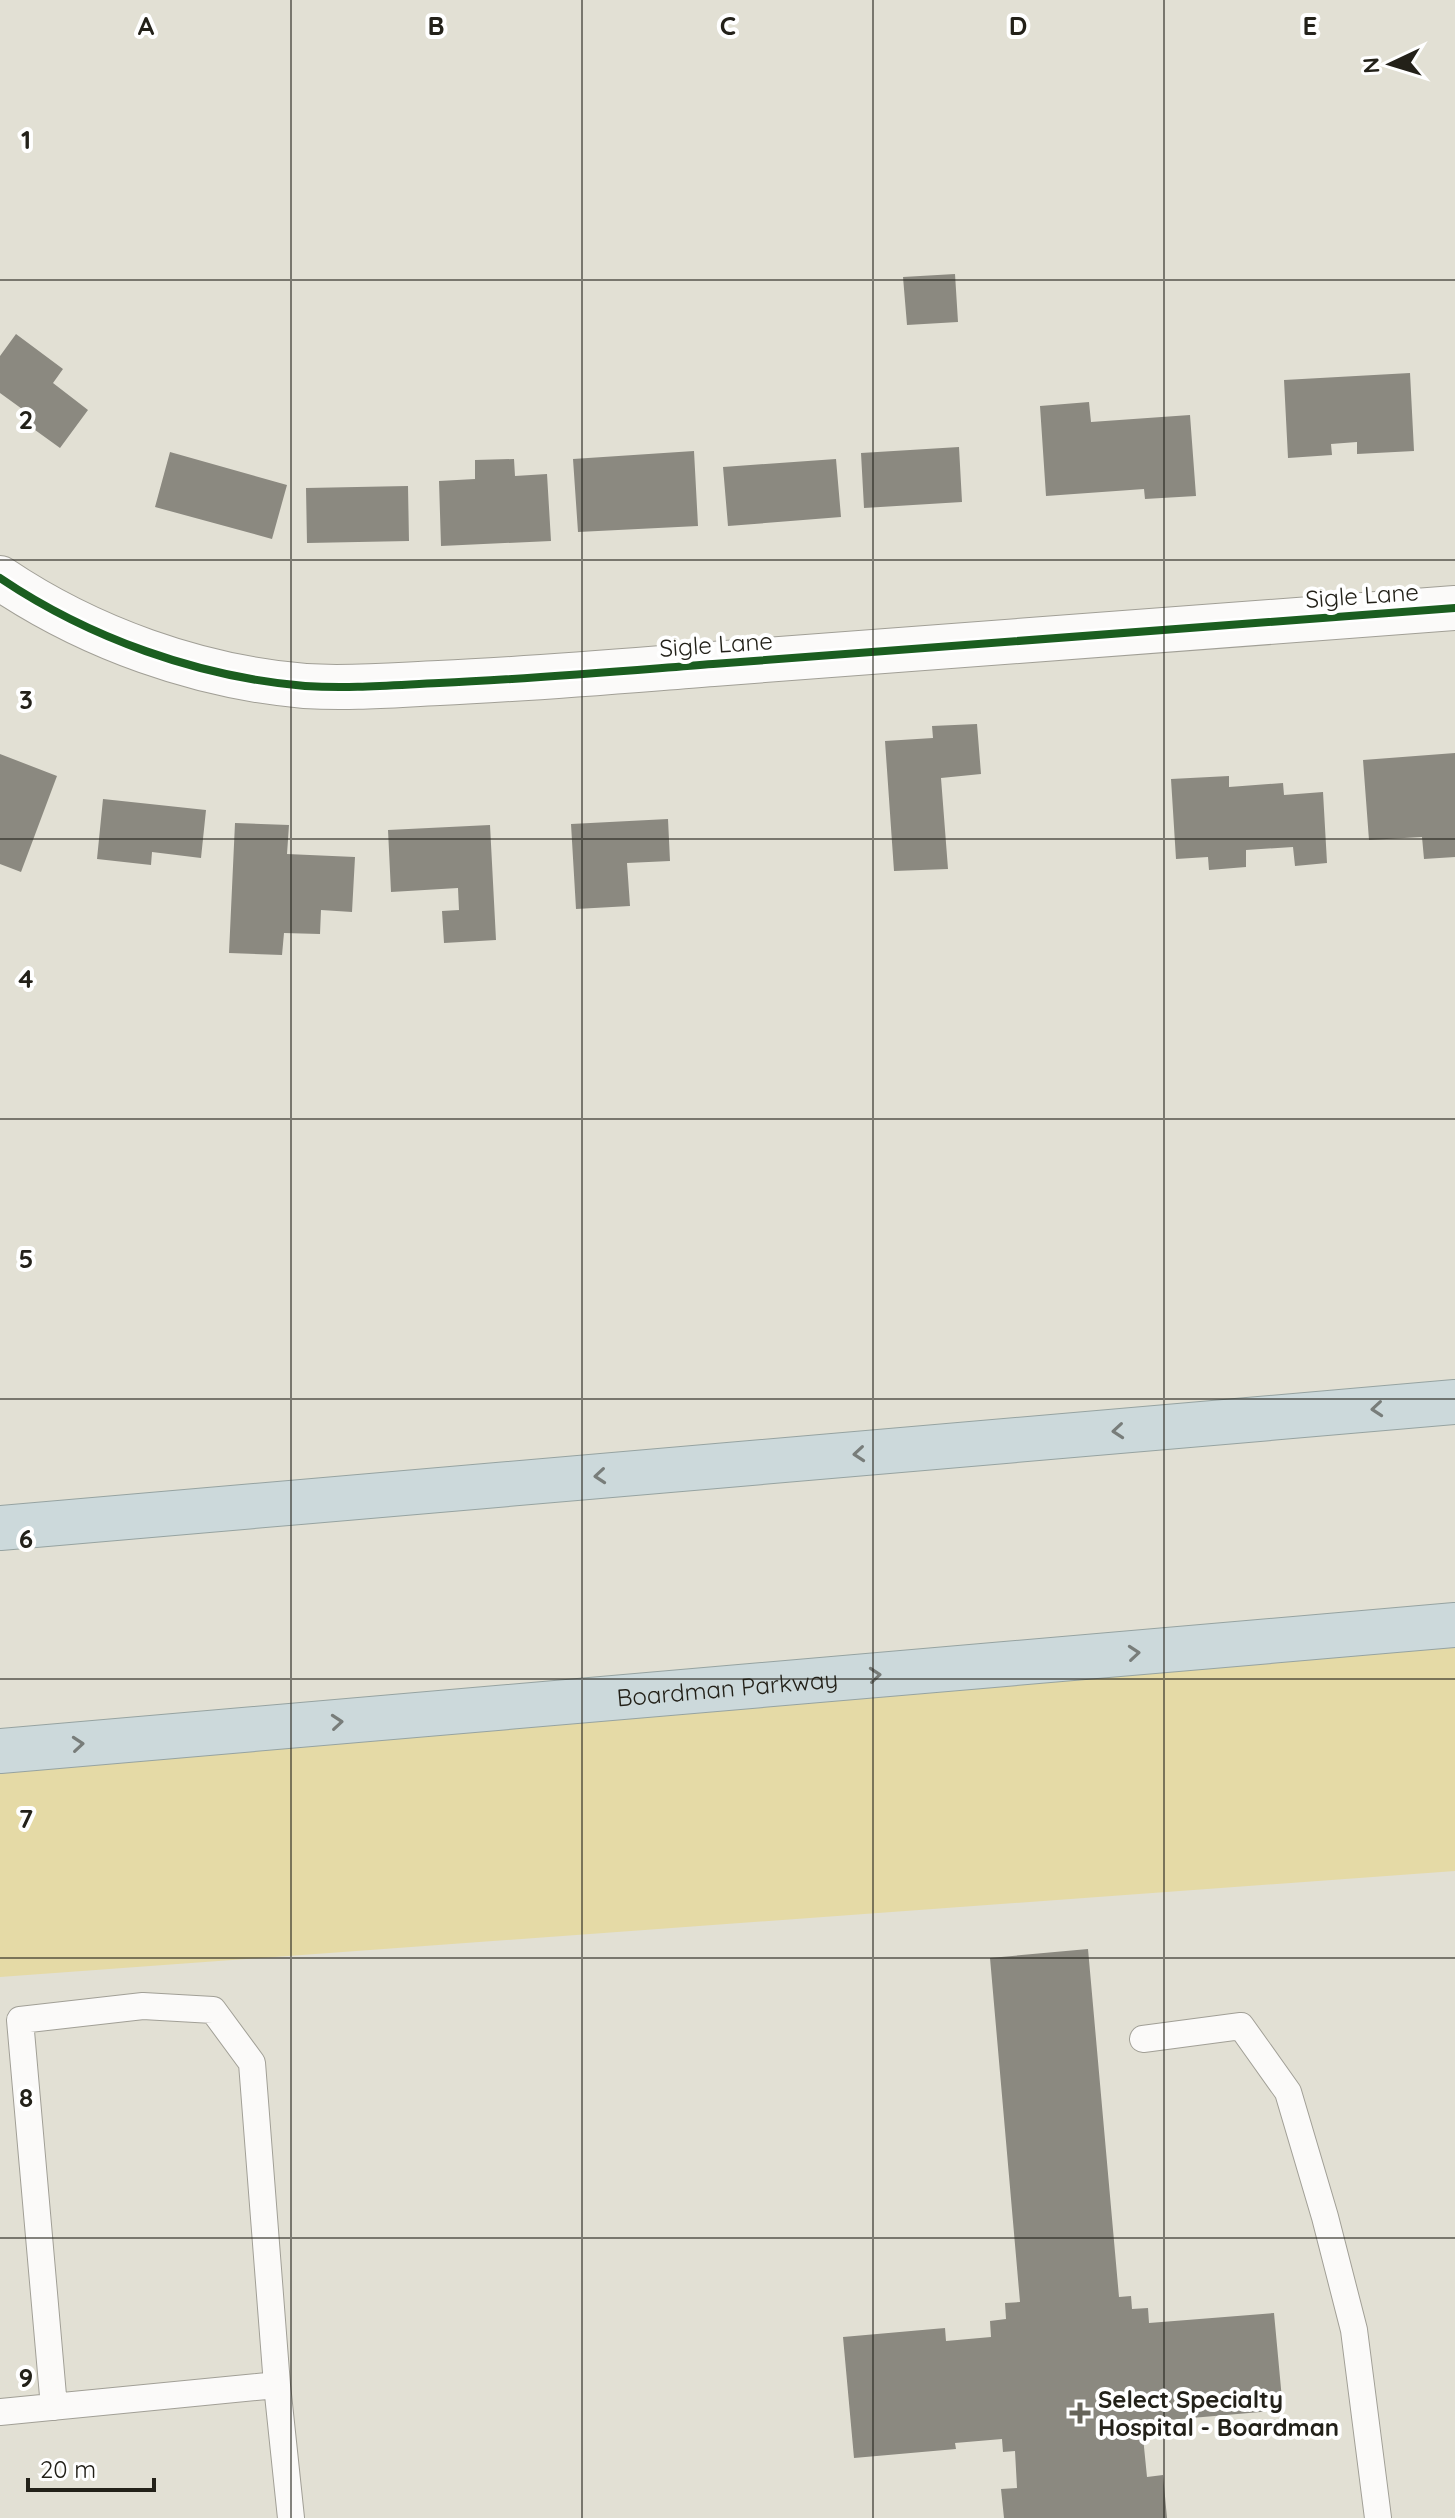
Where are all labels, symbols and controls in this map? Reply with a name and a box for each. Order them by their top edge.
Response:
text: A [138,9,155,42]
text: B [427,9,445,42]
text: C [720,9,736,42]
text: D [1009,9,1027,42]
text: E [1303,9,1317,42]
north arrow [1351,24,1431,104]
text: N [1357,56,1386,74]
text: 1 [21,123,31,156]
text: 2 [19,403,33,436]
street label: Sigle Lane [1304,576,1420,614]
street label: Sigle Lane [658,625,774,663]
text: 3 [19,683,33,716]
text: 4 [18,962,34,995]
text: 5 [19,1242,33,1275]
one-way arrow [1370,1400,1383,1417]
one-way arrow [1111,1423,1124,1440]
one-way arrow [852,1445,865,1462]
one-way arrow [593,1467,606,1484]
text: 6 [19,1522,33,1555]
one-way arrow [1128,1645,1141,1662]
street label: Boardman Parkway [615,1664,839,1713]
one-way arrow [869,1667,882,1684]
one-way arrow [331,1714,344,1731]
one-way arrow [72,1736,85,1753]
text: 7 [19,1802,33,1835]
text: 8 [19,2081,33,2114]
text: 9 [19,2361,33,2394]
place label: Select Specialty Hospital - Boardman [1098,2384,1339,2442]
marker: Select Specialty Hospital - Boardman [1069,2402,1091,2424]
scale bar [28,2442,154,2492]
text: 20 m [40,2454,96,2484]

